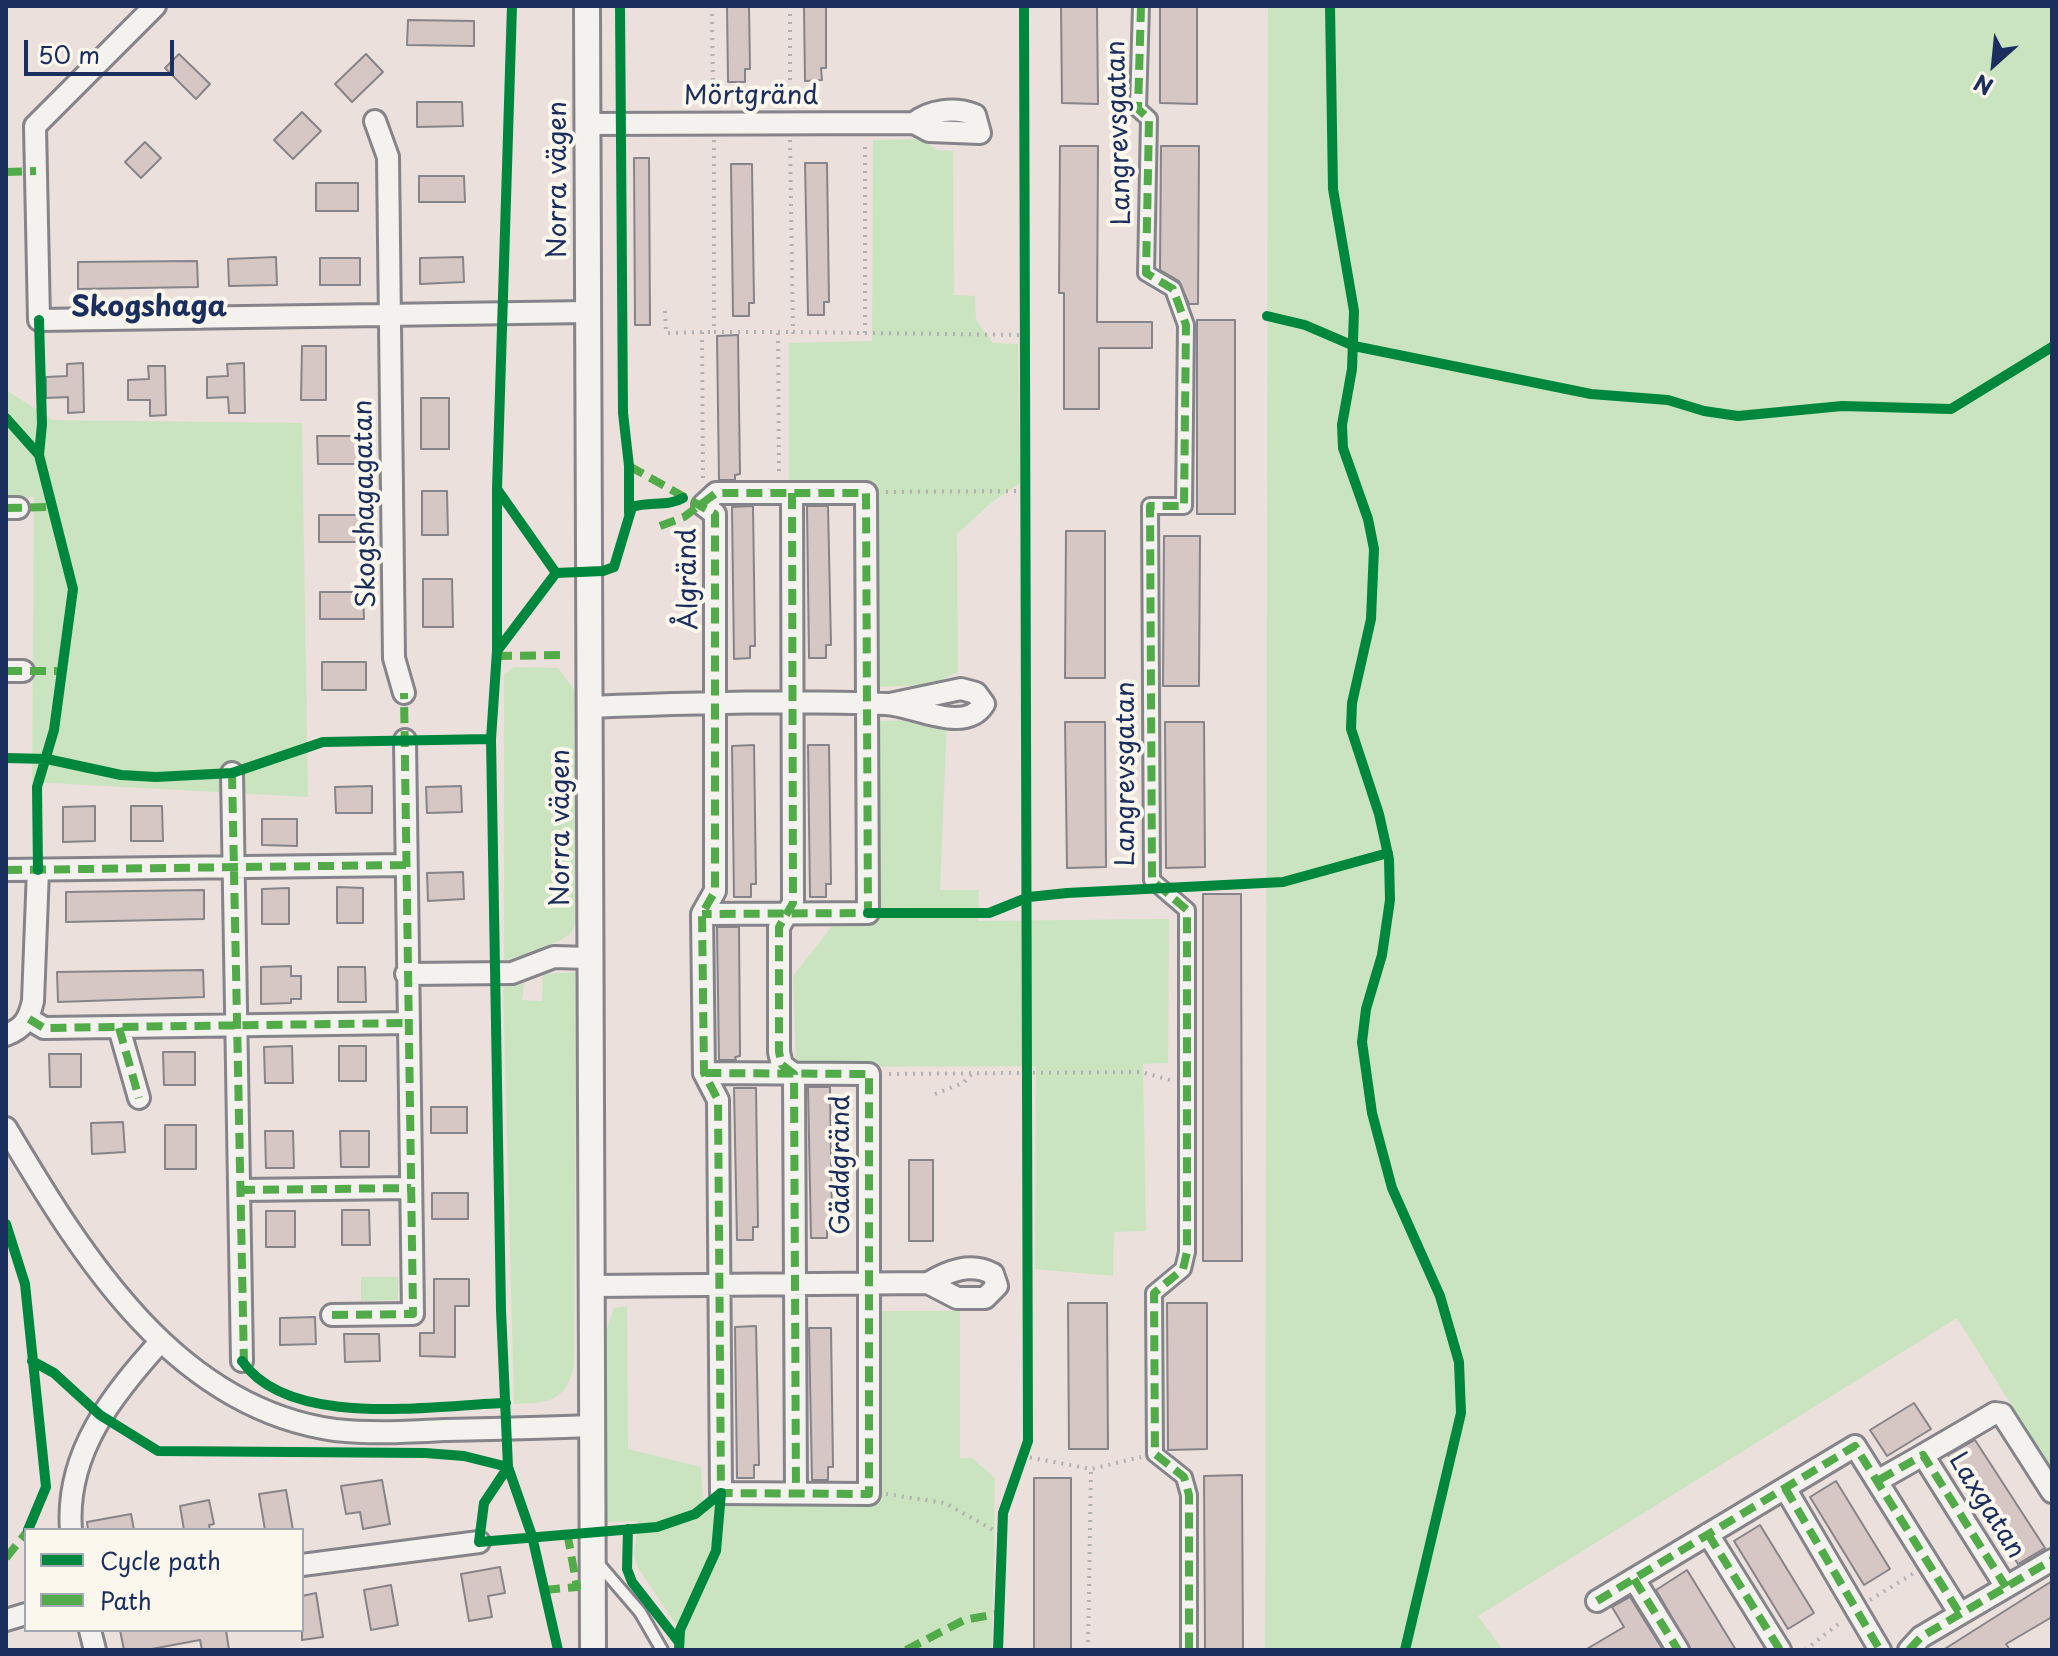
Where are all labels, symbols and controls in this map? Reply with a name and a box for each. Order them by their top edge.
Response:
scale bar [28,24,178,74]
north arrow [1954,24,2034,104]
text: 50 m [38,36,100,72]
street label: Langrevsgatan [1101,40,1139,226]
text: N [1968,67,1998,104]
street label: Mörtgränd [684,81,818,113]
street label: Norra vägen [543,101,575,259]
district label: Skogshaga [71,291,227,325]
street label: Skogshagagatan [349,400,383,608]
street label: Ålgränd [673,528,705,630]
street label: Langrevsgatan [1111,681,1143,867]
street label: Norra vägen [546,749,578,907]
street label: Gäddgränd [826,1095,858,1235]
street label: Laxgatan [1941,1447,2031,1565]
legend [24,1528,304,1632]
text: Cycle path [100,1542,221,1578]
text: Path [100,1582,152,1618]

